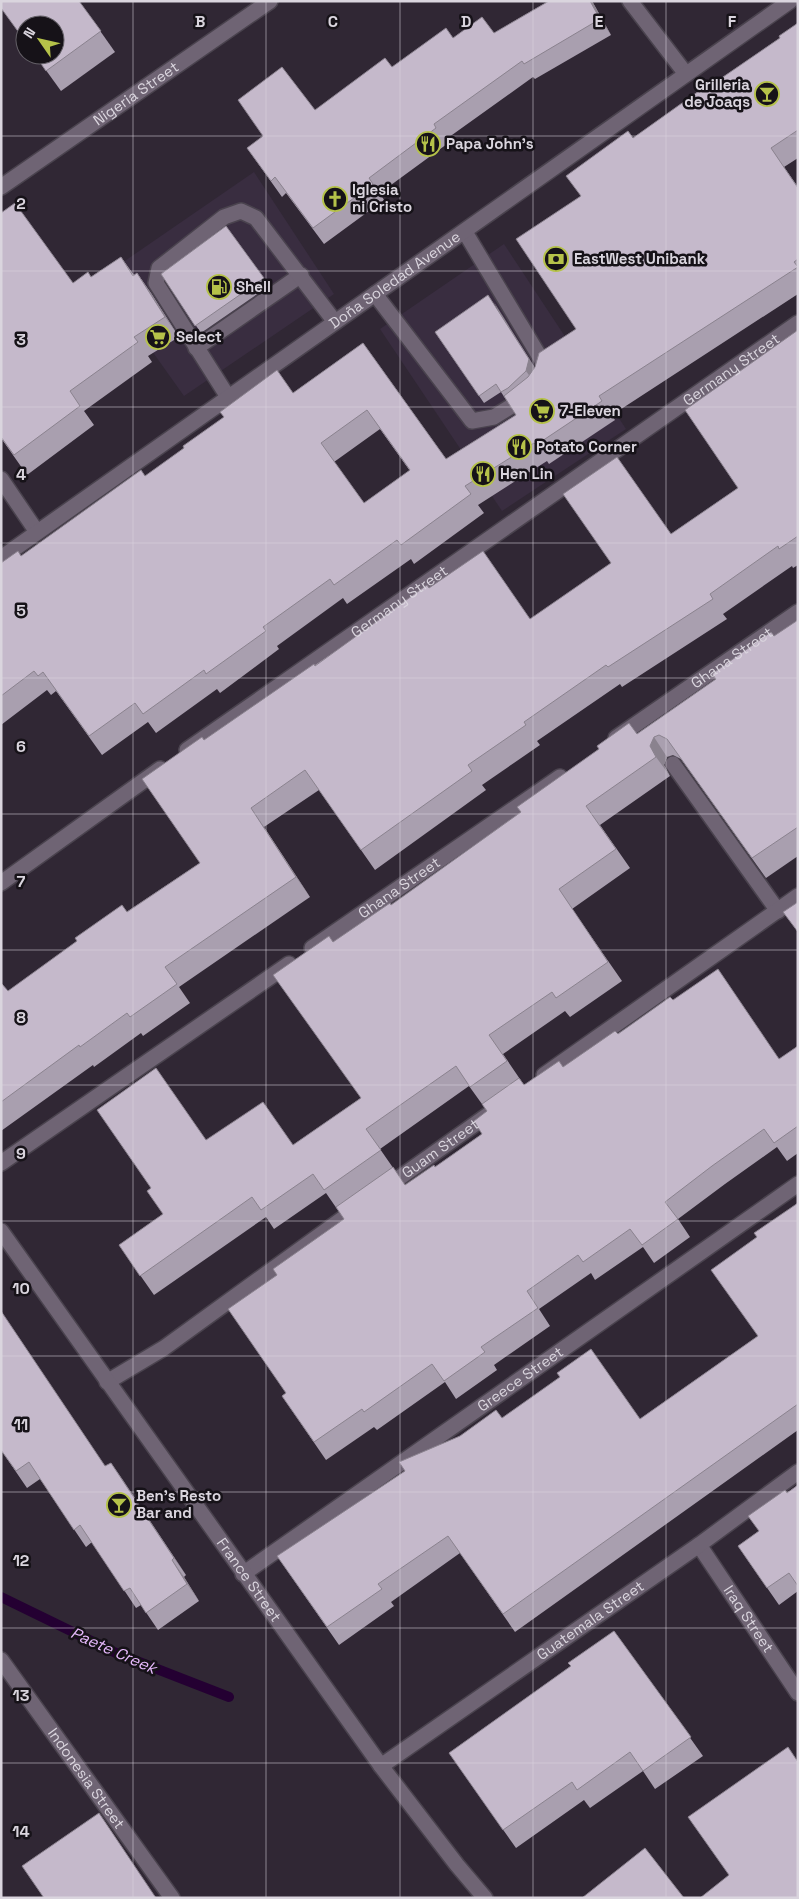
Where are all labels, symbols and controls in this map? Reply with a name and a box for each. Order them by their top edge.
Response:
text: B [195,11,205,32]
text: C [328,11,338,32]
text: D [461,11,471,32]
text: E [595,11,604,32]
text: F [728,11,737,32]
north arrow [15,15,65,65]
text: N [19,24,39,42]
street label: Nigeria Street [89,57,182,130]
place label: Grilleria de Joaqs [684,75,750,111]
bar icon: Grilleria de Joaqs [754,81,780,107]
restaurant icon: Papa John's [415,131,441,157]
place label: Papa John's [446,134,534,153]
place label: Iglesia ni Cristo [352,180,412,216]
church icon: Iglesia ni Cristo [322,186,348,212]
text: 2 [16,193,26,214]
street label: Doña Soledad Avenue [325,227,464,332]
bank icon: EastWest Unibank [543,246,569,272]
place label: EastWest Unibank [574,249,706,268]
fuel station icon: Shell [206,274,232,300]
place label: Shell [236,277,271,296]
supermarket icon: Select [145,324,171,350]
place label: Select [176,327,222,346]
text: 3 [16,329,26,350]
street label: Germany Street [679,329,783,410]
supermarket icon: 7-Eleven [529,398,555,424]
place label: 7-Eleven [560,401,621,420]
restaurant icon: Potato Corner [506,434,532,460]
place label: Potato Corner [536,437,637,456]
restaurant icon: Hen Lin [470,461,496,487]
text: 4 [16,464,26,485]
place label: Hen Lin [500,464,553,483]
street label: Germany Street [347,561,451,642]
text: 5 [16,600,26,621]
street label: Ghana Street [687,622,776,692]
text: 6 [16,736,26,757]
street label: Ghana Street [354,852,444,922]
text: 7 [17,871,26,892]
text: 8 [16,1007,26,1028]
street label: Guam Street [398,1114,483,1182]
text: 9 [16,1143,26,1164]
text: 10 [12,1278,30,1299]
street label: Greece Street [473,1342,567,1415]
text: 11 [14,1414,28,1435]
place label: Ben's Resto Bar and [136,1486,221,1522]
bar icon: Ben's Resto Bar and [106,1492,132,1518]
street label: France Street [213,1534,286,1626]
text: 12 [13,1550,29,1571]
street label: Guatemala Street [533,1576,648,1664]
street label: Iraq Street [720,1581,778,1656]
water label: Paete Creek [68,1622,162,1680]
text: 13 [13,1685,30,1706]
street label: Indonesia Street [44,1724,129,1833]
text: 14 [12,1821,30,1842]

